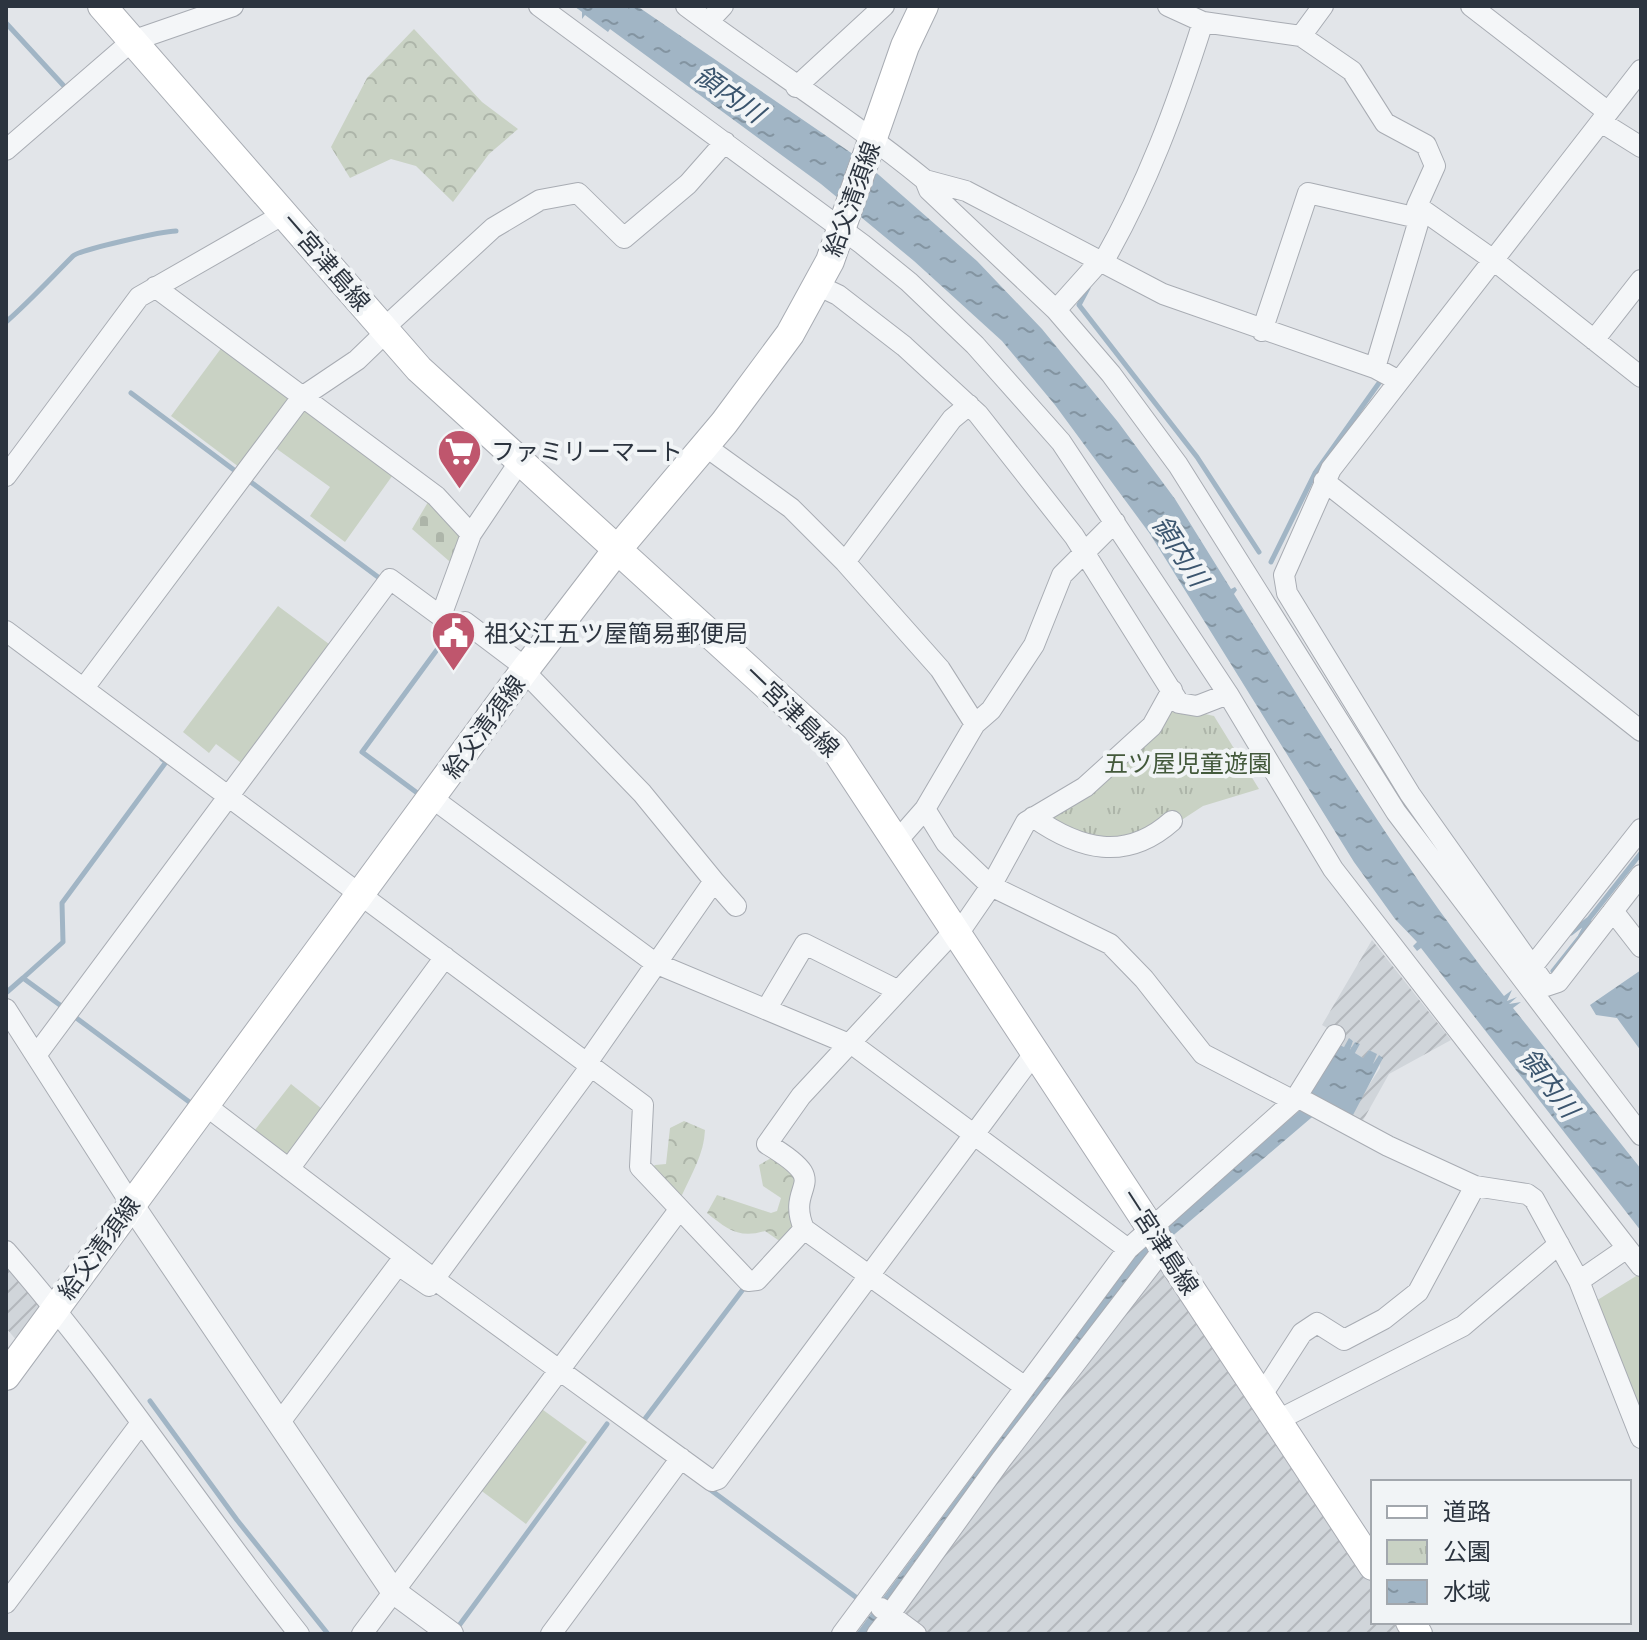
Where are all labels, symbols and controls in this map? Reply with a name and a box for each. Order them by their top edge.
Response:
water label: 領内川 [687,58,773,132]
street label: 給父清須線 [817,137,887,261]
street label: 一宮津島線 [275,207,377,317]
supermarket icon: ファミリーマート [436,427,484,490]
place label: ファミリーマート [491,436,683,467]
water label: 領内川 [1144,509,1217,595]
public building icon: 祖父江五ツ屋簡易郵便局 [429,609,477,672]
place label: 祖父江五ツ屋簡易郵便局 [484,618,748,649]
street label: 一宮津島線 [738,658,846,764]
street label: 給父清須線 [436,669,532,785]
park label: 五ツ屋児童遊園 [1104,748,1272,779]
water label: 領内川 [1512,1042,1588,1127]
street label: 一宮津島線 [1114,1183,1206,1301]
street label: 給父清須線 [51,1190,147,1306]
legend [1371,1480,1631,1624]
text: 道路 [1443,1496,1491,1527]
text: 公園 [1443,1536,1491,1567]
text: 水域 [1443,1576,1491,1607]

